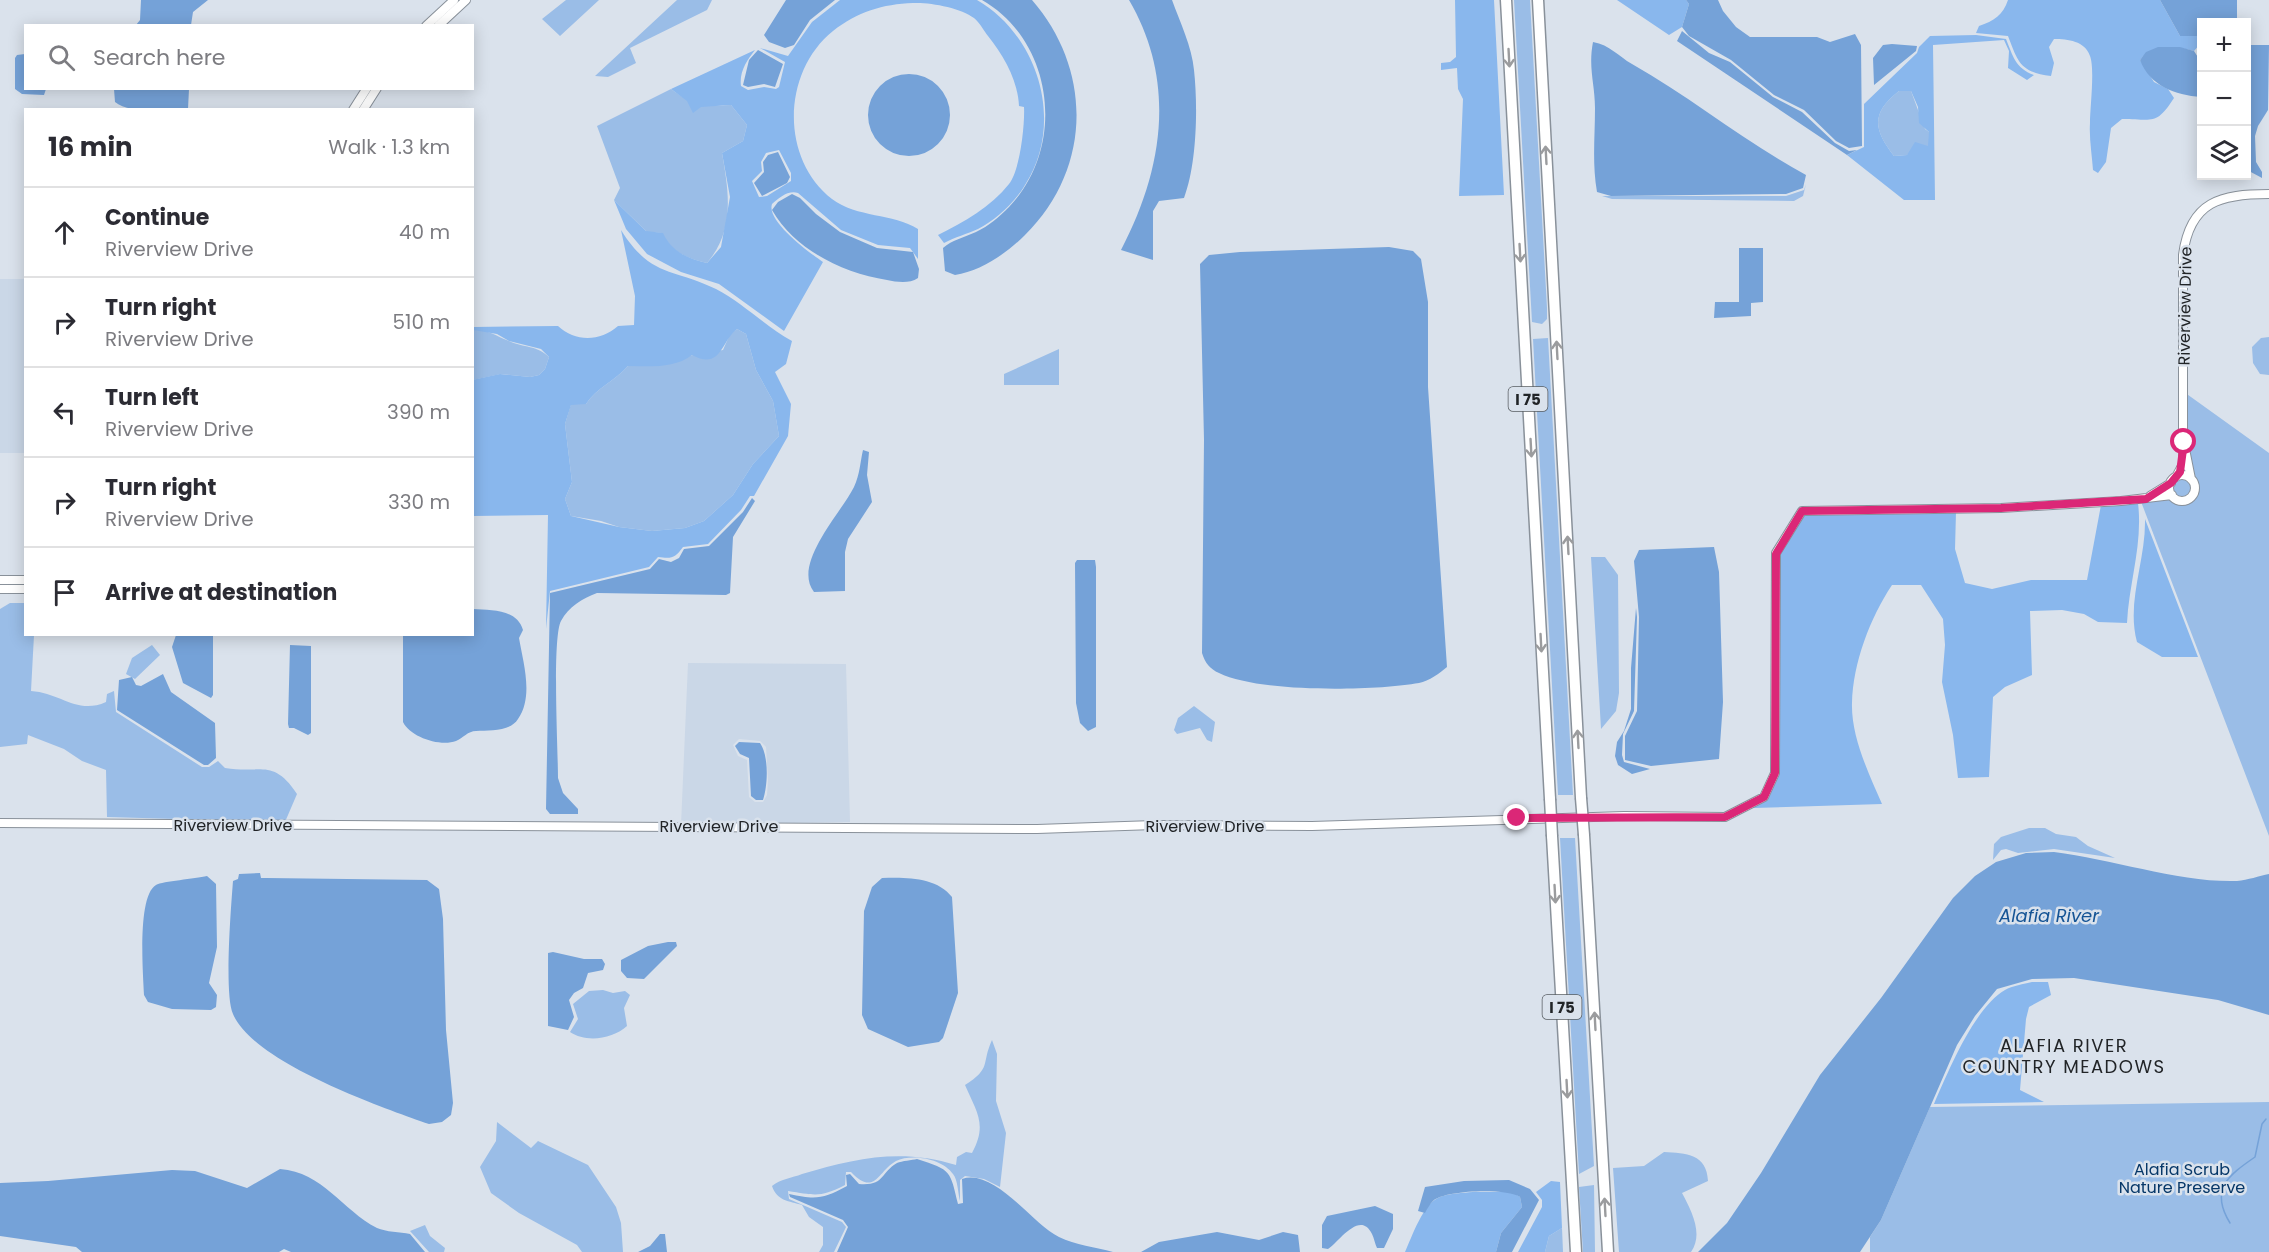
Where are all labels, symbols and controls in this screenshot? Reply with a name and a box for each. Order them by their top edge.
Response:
map controls [2197,18,2251,180]
button: + [2197,18,2251,72]
search box [24,24,474,90]
icon: search [45,41,78,74]
text: Search here [93,42,226,73]
one-way arrow [1504,48,1515,68]
button: − [2197,72,2251,126]
button: layers [2197,126,2251,180]
text: 16 min [48,129,133,165]
text: Walk · 1.3 km [328,133,450,161]
one-way arrow [1541,146,1552,166]
text: Continue [105,202,209,233]
icon: ahead [48,216,81,249]
text: 40 m [399,218,450,246]
text: Riverview Drive [105,235,254,263]
one-way arrow [1515,243,1526,263]
street label: Riverview Drive [2172,246,2198,366]
text: Turn right [105,292,216,323]
icon: right [48,306,81,339]
text: 510 m [393,308,450,336]
text: Riverview Drive [105,325,254,353]
one-way arrow [1551,340,1562,360]
text: Turn left [105,382,199,413]
road number: I 75 [1508,387,1547,411]
icon: left [48,396,81,429]
text: 390 m [387,398,450,426]
text: Riverview Drive [105,415,254,443]
route start [2170,428,2196,454]
one-way arrow [1525,437,1536,457]
text: Turn right [105,472,216,503]
icon: right [48,486,81,519]
text: 330 m [388,488,450,516]
text: Riverview Drive [105,505,254,533]
one-way arrow [1562,535,1573,555]
icon: arrive [48,576,81,609]
text: Arrive at destination [105,577,337,608]
one-way arrow [1536,632,1547,652]
one-way arrow [1573,730,1584,750]
route end [1503,804,1529,830]
street label: Riverview Drive [174,814,293,837]
street label: Riverview Drive [660,815,779,838]
street label: Riverview Drive [1146,815,1265,838]
one-way arrow [1550,884,1561,904]
water label: Alafia River [1998,903,2100,928]
road number: I 75 [1542,995,1582,1019]
one-way arrow [1589,1011,1600,1031]
district label: ALAFIA RIVER COUNTRY MEADOWS [1962,1033,2166,1079]
one-way arrow [1562,1079,1573,1099]
park label: Alafia Scrub Nature Preserve [2119,1158,2245,1199]
one-way arrow [1600,1198,1611,1218]

